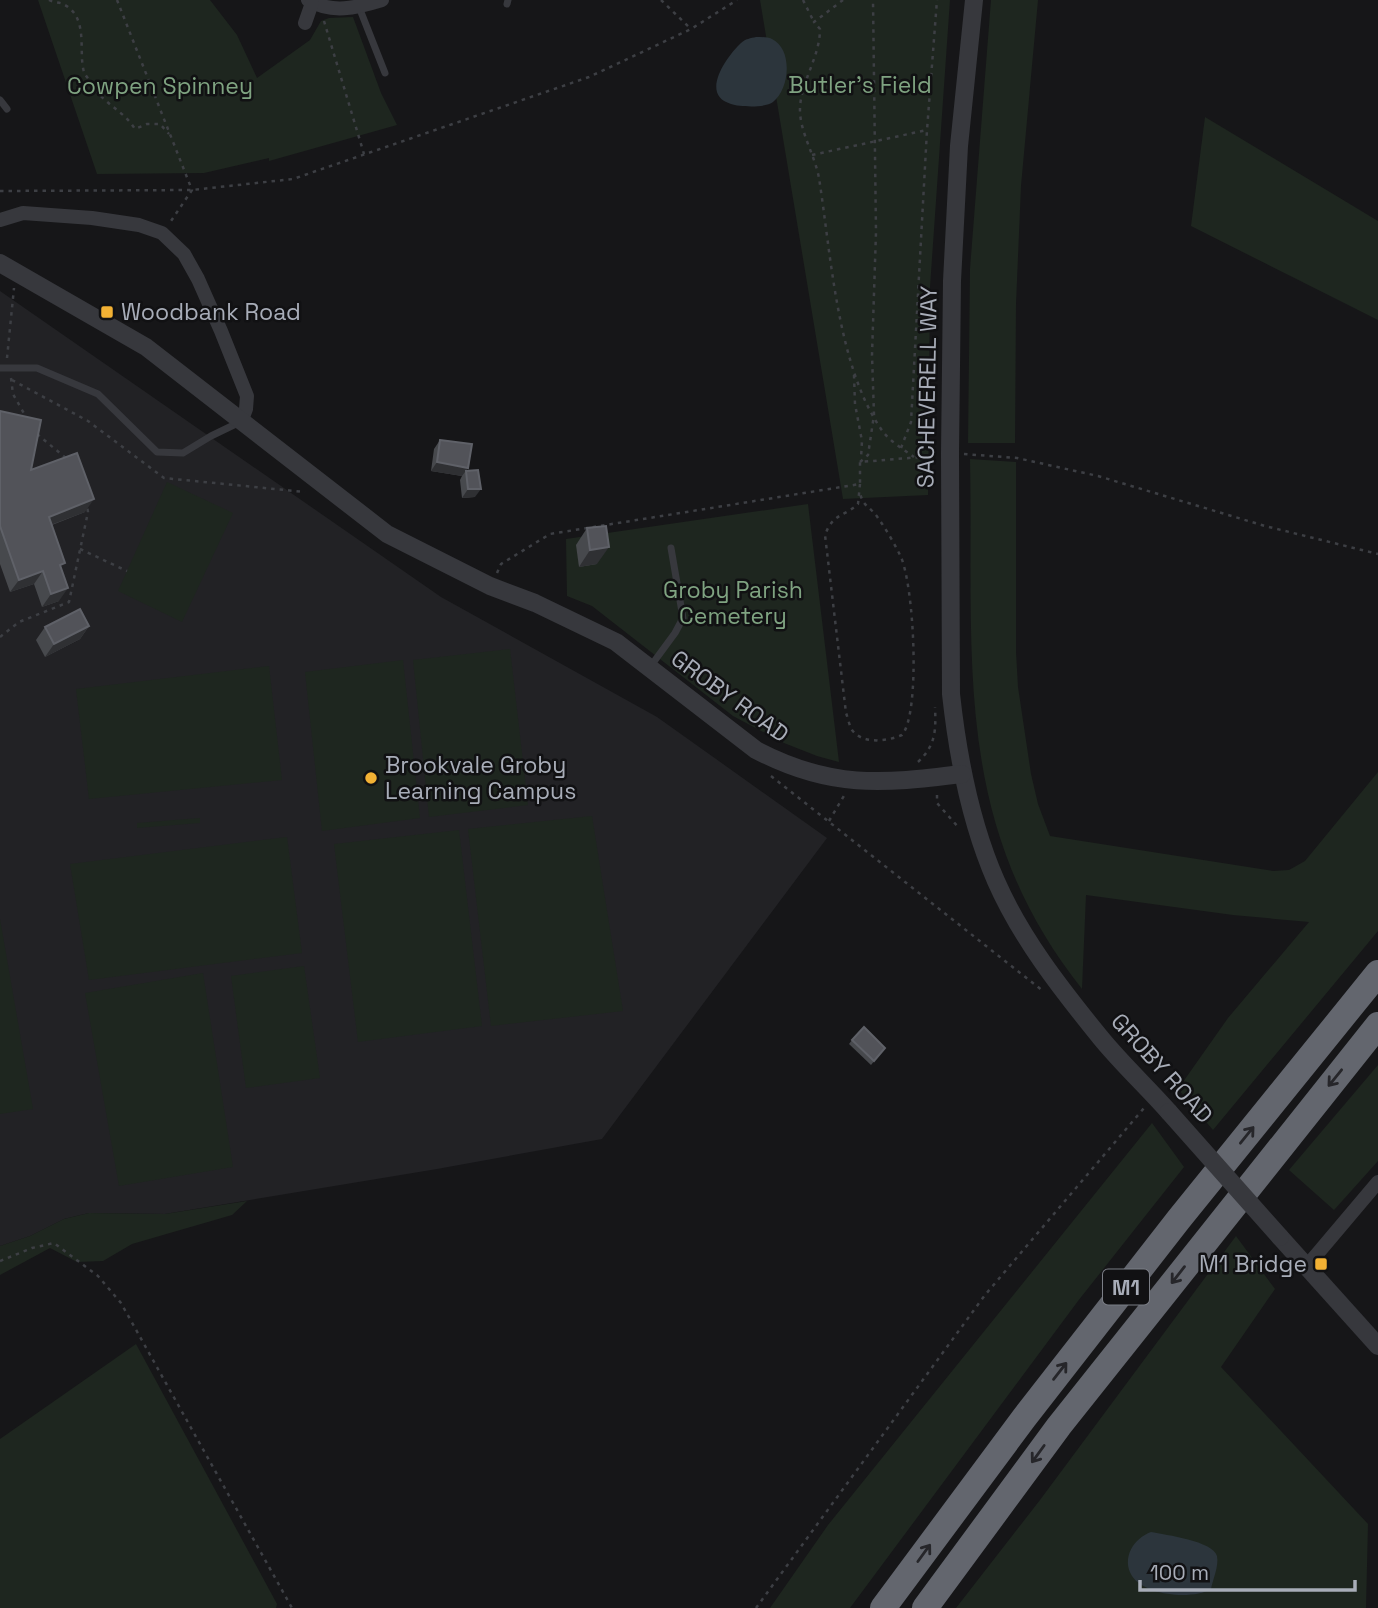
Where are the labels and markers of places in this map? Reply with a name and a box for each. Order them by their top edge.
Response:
place label: Woodbank Road [121,297,301,327]
marker: Woodbank Road [99,304,115,320]
place label: Brookvale Groby Learning Campus [385,750,576,806]
marker: Brookvale Groby Learning Campus [363,770,379,786]
place label: M1 Bridge [1199,1249,1307,1279]
marker: M1 Bridge [1313,1256,1329,1272]

